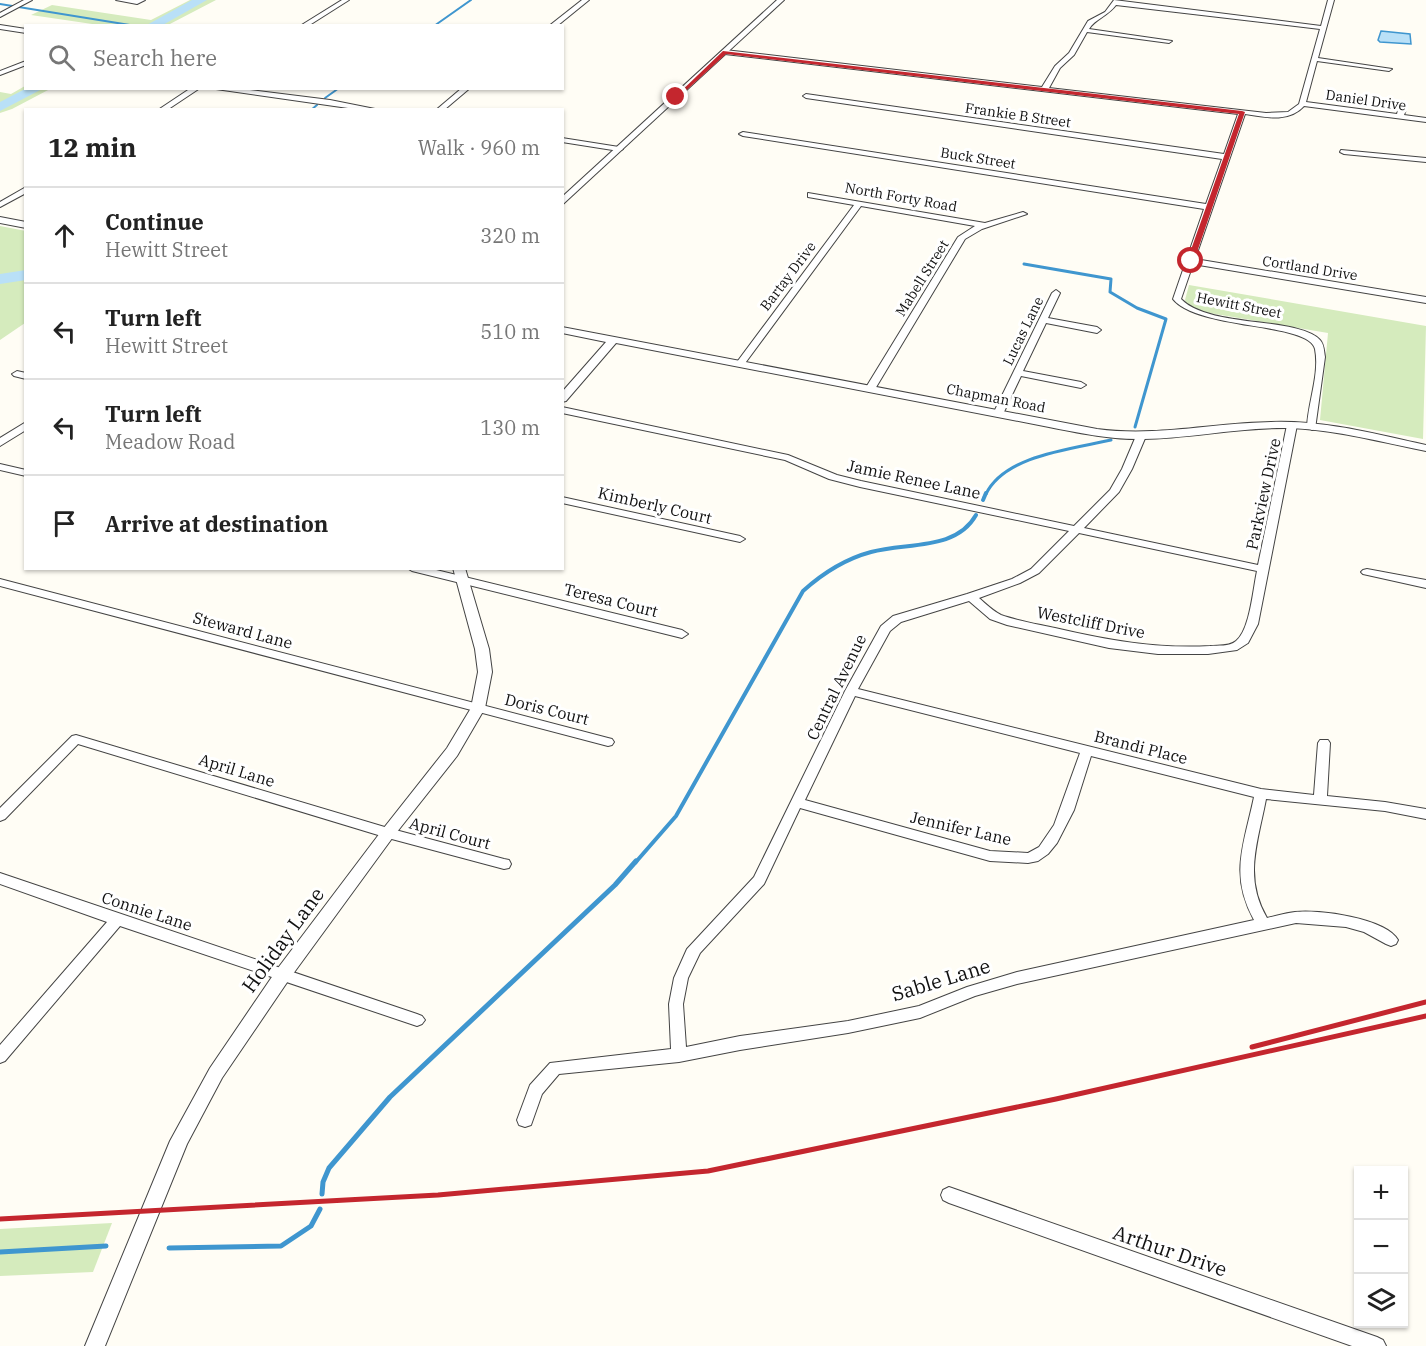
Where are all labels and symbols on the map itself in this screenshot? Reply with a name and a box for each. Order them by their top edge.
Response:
route end [662,83,688,109]
street label: Daniel Drive [1325,85,1407,115]
street label: Frankie B Street [964,99,1072,131]
street label: Buck Street [939,143,1017,173]
street label: North Forty Road [844,178,959,216]
street label: Mabell Street [891,236,953,320]
street label: Bartay Drive [756,238,820,314]
route start [1177,247,1203,273]
street label: Cortland Drive [1261,252,1359,284]
street label: Hewitt Street [1195,288,1283,322]
street label: Lucas Lane [999,294,1047,368]
street label: Chapman Road [945,380,1048,417]
street label: Parkview Drive [1241,436,1285,552]
street label: Jamie Renee Lane [846,455,982,503]
street label: Kimberly Court [596,482,714,528]
street label: Teresa Court [562,579,660,621]
street label: Westcliff Drive [1035,602,1147,642]
street label: Steward Lane [191,607,295,653]
street label: Central Avenue [802,631,870,743]
street label: Doris Court [503,689,591,729]
street label: Brandi Place [1092,726,1190,768]
street label: April Lane [197,749,277,791]
street label: Jennifer Lane [909,807,1013,849]
street label: April Court [407,813,493,854]
street label: Holiday Lane [235,882,330,998]
street label: Connie Lane [99,887,195,935]
street label: Sable Lane [888,952,994,1007]
street label: Arthur Drive [1110,1218,1231,1283]

